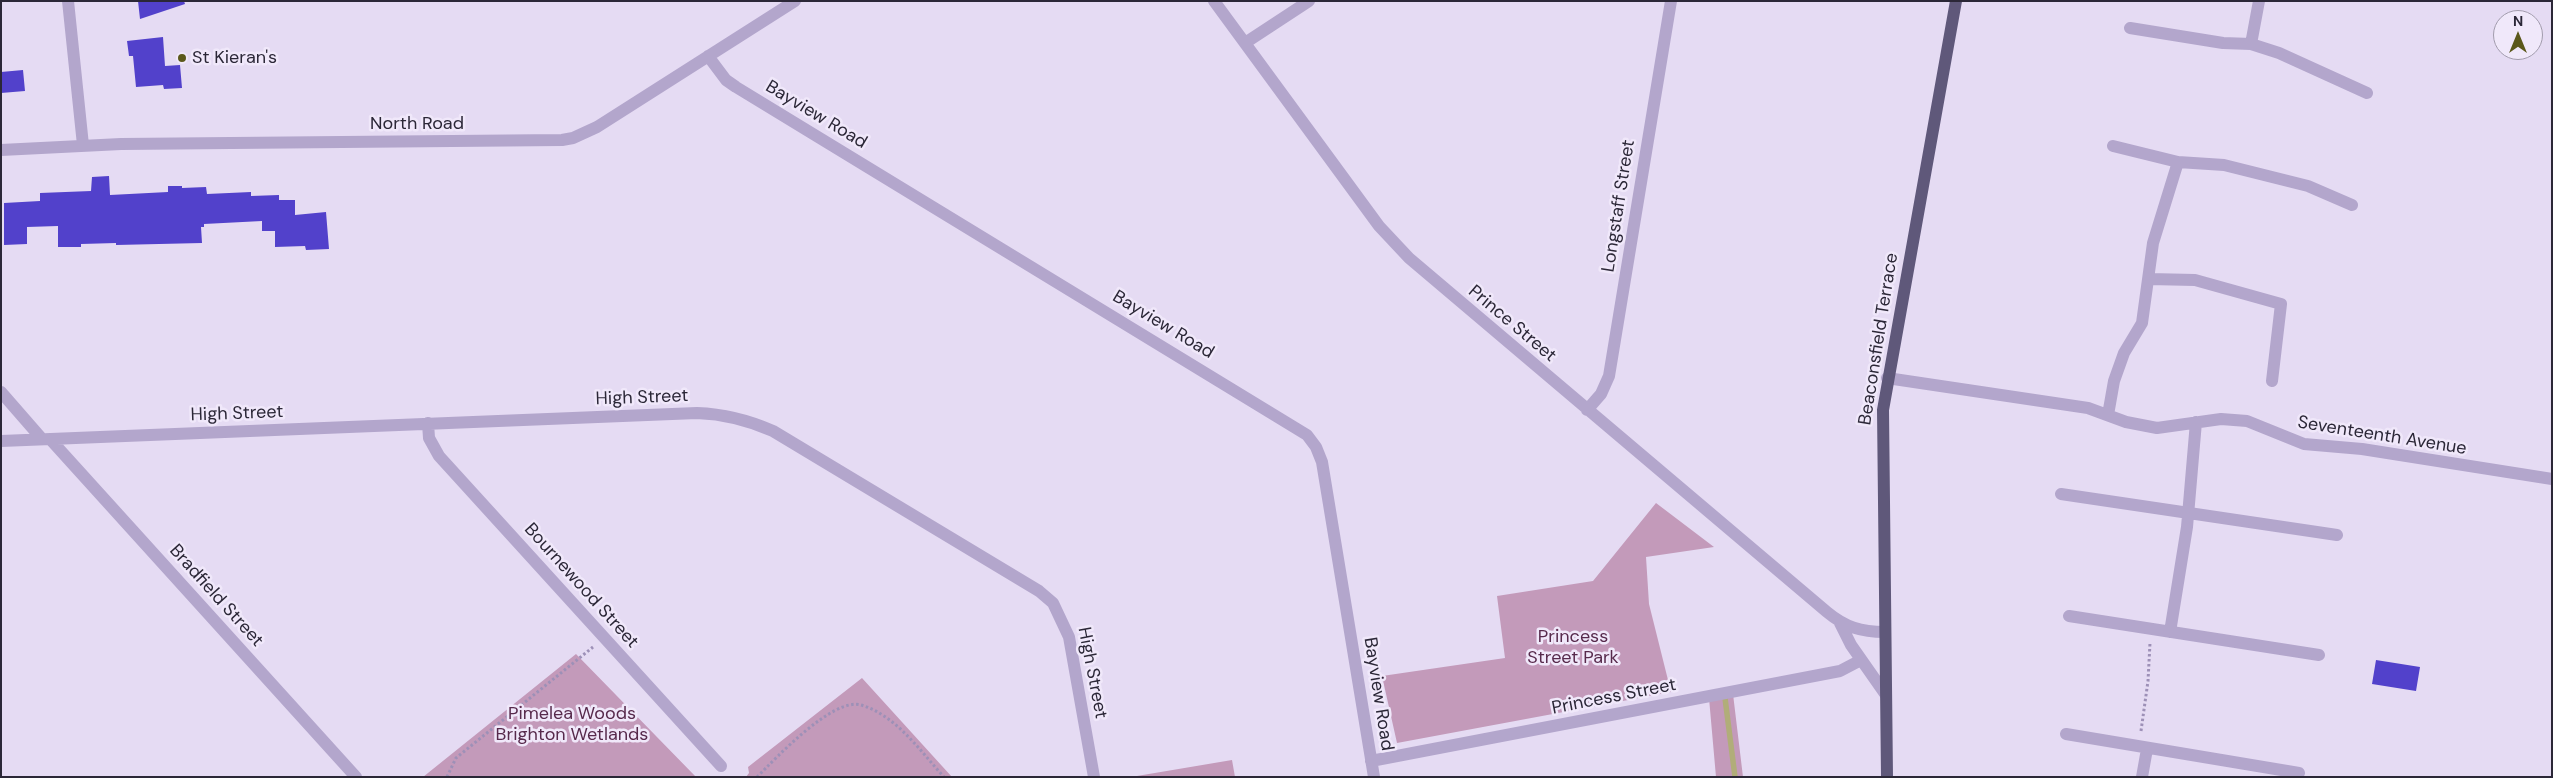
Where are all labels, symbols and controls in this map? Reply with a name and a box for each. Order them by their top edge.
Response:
north arrow [2493,10,2543,60]
text: N [2513,12,2523,30]
place label: St Kieran's [192,47,277,69]
marker: St Kieran's [176,52,188,64]
street label: Bayview Road [761,76,871,154]
street label: North Road [370,113,464,135]
street label: Longstaff Street [1598,138,1640,274]
street label: Beaconsfield Terrace [1855,251,1903,427]
street label: Prince Street [1464,281,1560,367]
street label: Bayview Road [1108,286,1218,364]
street label: High Street [595,386,689,410]
street label: High Street [190,402,284,426]
street label: Seventeenth Avenue [2296,412,2468,460]
street label: Bournewood Street [519,519,643,653]
street label: Bradfield Street [164,540,268,652]
street label: High Street [1073,625,1111,721]
park label: Princess Street Park [1527,626,1619,669]
street label: Bayview Road [1358,636,1398,752]
street label: Princess Street [1550,674,1678,720]
park label: Pimelea Woods Brighton Wetlands [496,703,648,746]

